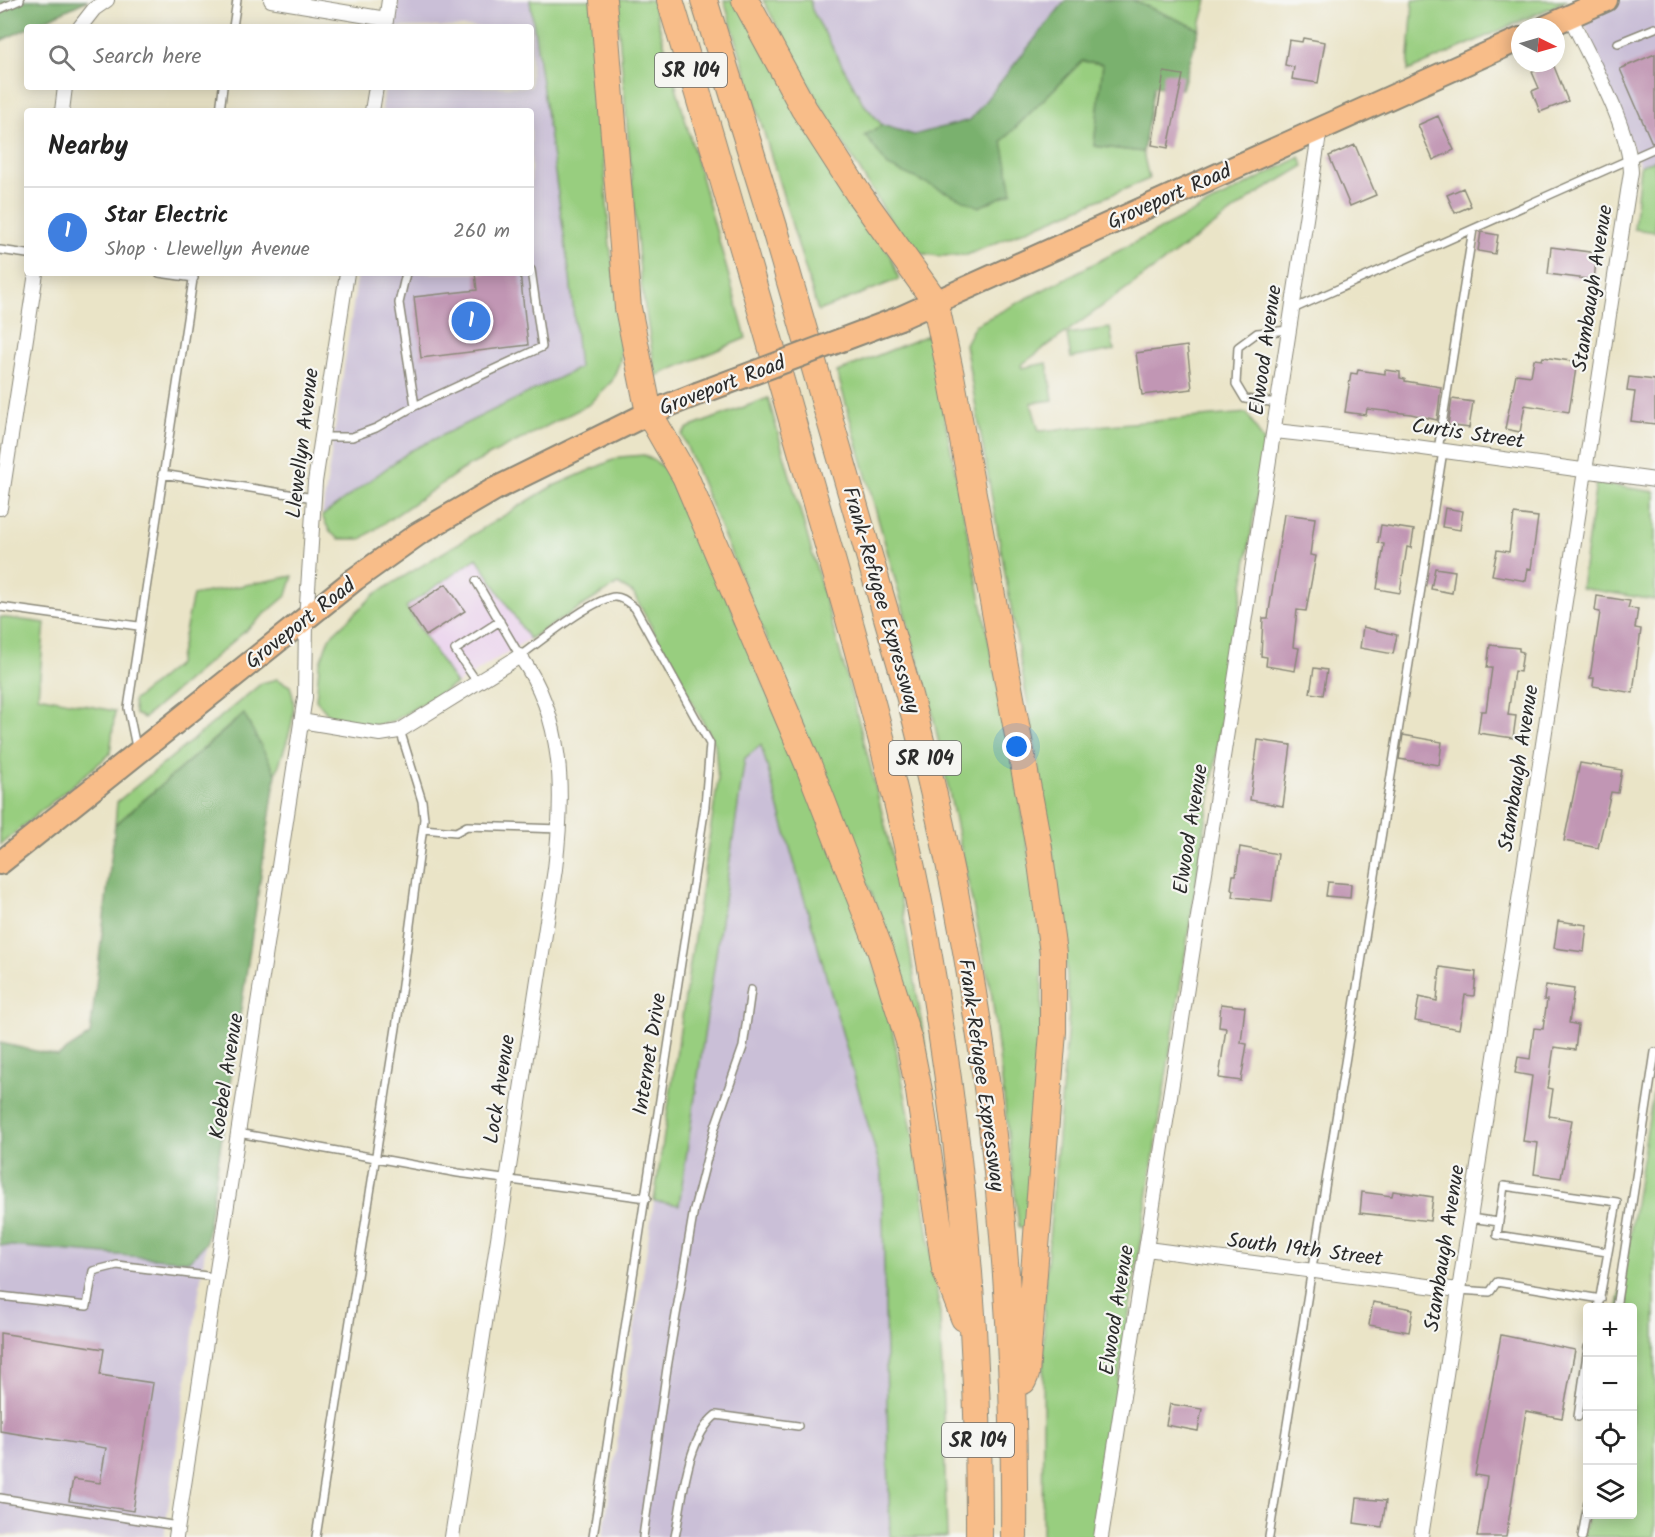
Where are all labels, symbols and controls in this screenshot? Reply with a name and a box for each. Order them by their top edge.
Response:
north arrow [1511,18,1565,72]
search box [24,24,534,90]
text: Search here [93,40,201,75]
icon: search [45,41,78,74]
road number: SR 104 [655,53,727,87]
text: Nearby [48,126,128,168]
street label: Groveport Road [1102,155,1237,239]
text: Star Electric [105,199,229,234]
street label: Stambaugh Avenue [1564,202,1623,374]
text: 1 [64,216,71,248]
text: 260 m [453,216,510,248]
text: Shop · Llewellyn Avenue [105,234,310,266]
street label: Elwood Avenue [1241,282,1292,418]
pin: 1 [452,298,490,344]
street label: Groveport Road [655,347,791,426]
street label: Llewellyn Avenue [278,366,329,520]
street label: Curtis Street [1409,410,1527,459]
street label: Frank-Refugee Expressway [832,483,929,718]
street label: Groveport Road [238,570,364,678]
street label: Stambaugh Avenue [1490,682,1549,854]
your location [1002,732,1031,761]
road number: SR 104 [889,741,961,775]
street label: Elwood Avenue [1165,761,1218,897]
street label: Frank-Refugee Expressway [948,957,1013,1194]
street label: Internet Drive [625,990,677,1118]
street label: Koebel Avenue [201,1010,254,1142]
street label: Lock Avenue [476,1032,526,1146]
street label: Stambaugh Avenue [1416,1162,1475,1334]
street label: South 19th Street [1225,1225,1385,1277]
street label: Elwood Avenue [1091,1242,1144,1378]
map controls [1583,1303,1637,1519]
button: + [1583,1303,1637,1357]
button: − [1583,1357,1637,1411]
button: locate [1583,1411,1637,1465]
road number: SR 104 [942,1423,1014,1457]
button: layers [1583,1465,1637,1519]

